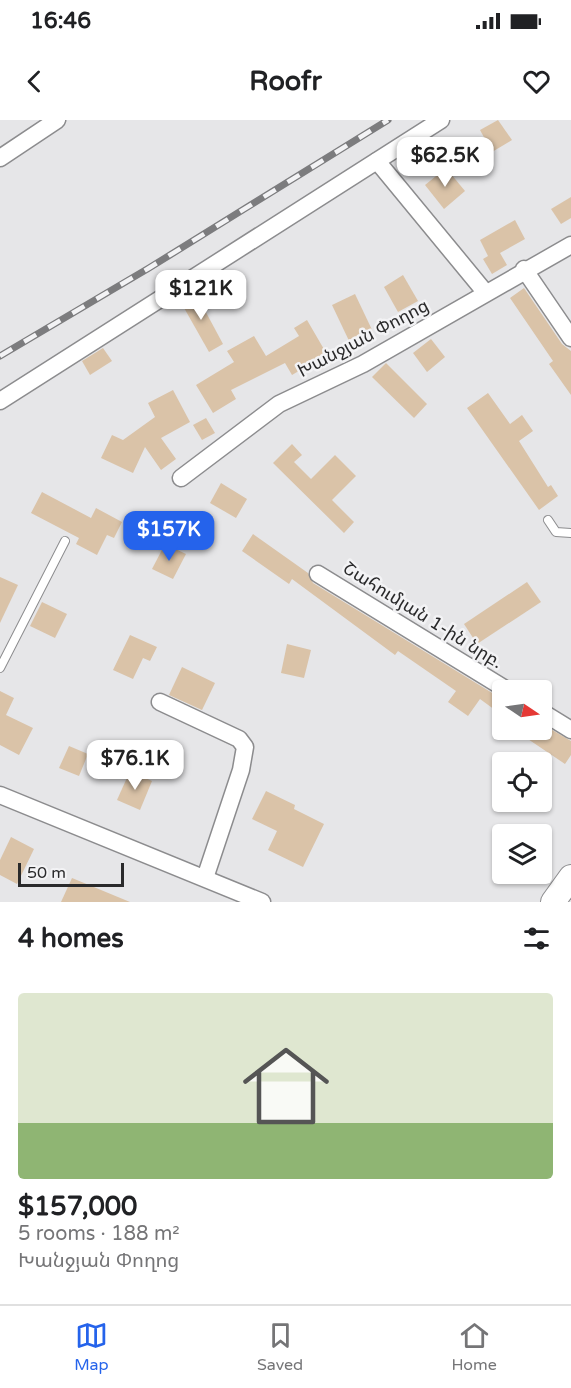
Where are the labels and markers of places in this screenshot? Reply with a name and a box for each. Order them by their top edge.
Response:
pin: $62.5K [396,137,494,188]
pin: $121K [159,270,243,321]
pin: $157K [127,511,211,562]
pin: $76.1K [86,740,184,791]

